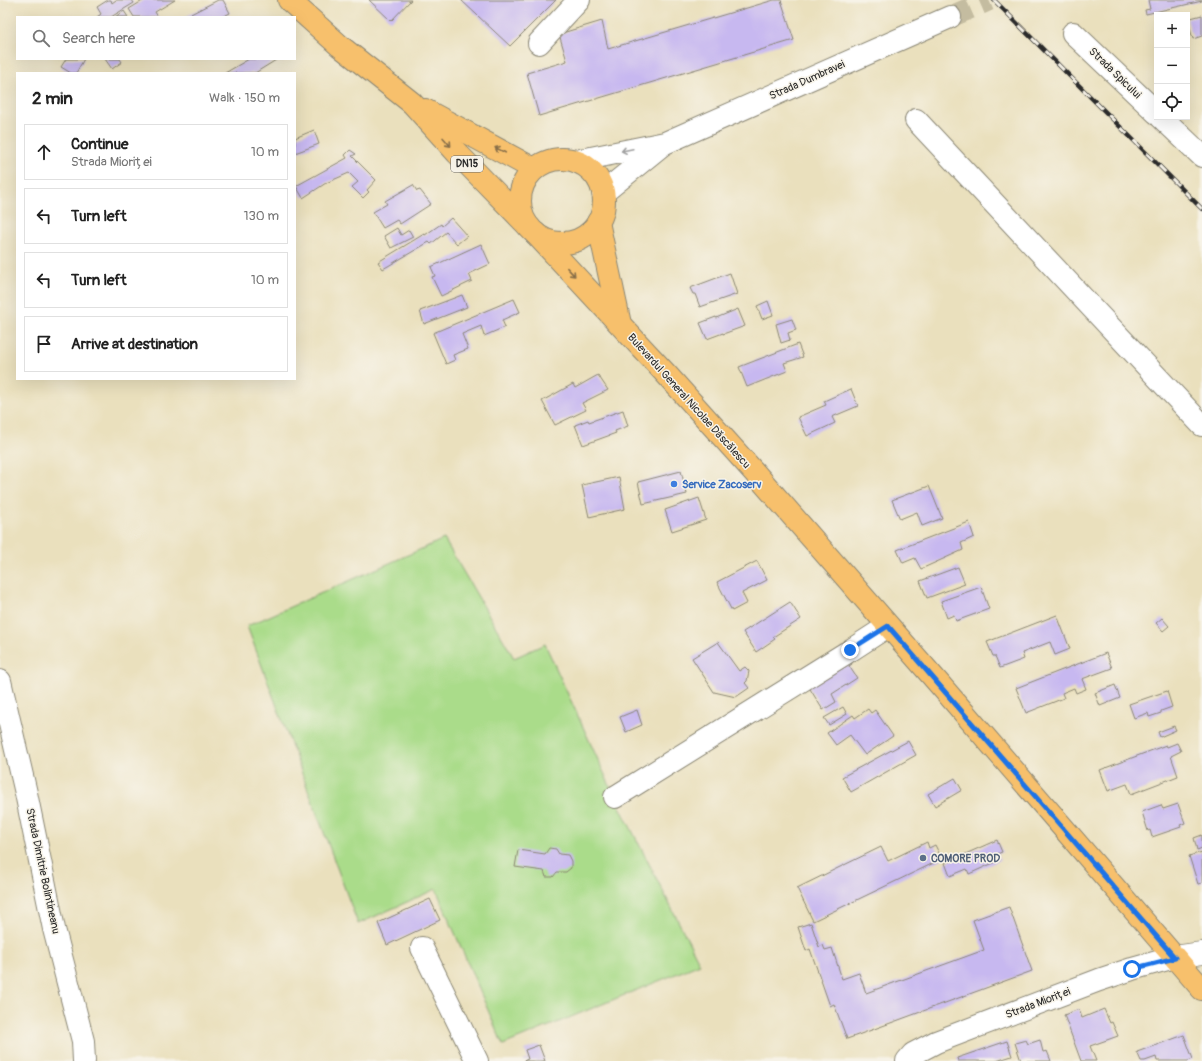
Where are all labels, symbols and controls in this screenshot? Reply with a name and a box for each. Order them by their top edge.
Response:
map controls [1154,12,1190,120]
button: + [1154,12,1190,48]
search box [16,16,296,60]
icon: search [30,27,52,49]
text: Search here [62,29,135,48]
street label: Strada Spicului [1086,45,1144,101]
button: − [1154,48,1190,84]
street label: Strada Dumbravei [767,58,847,102]
button: locate [1154,84,1190,120]
text: 2 min [32,88,73,109]
text: Walk · 150 m [209,90,280,106]
text: Continue [71,135,129,154]
one-way arrow [443,137,452,148]
icon: ahead [33,141,55,163]
text: 10 m [251,144,279,160]
one-way arrow [494,146,506,153]
one-way arrow [621,147,634,155]
text: Strada Mioriței [71,154,152,170]
road number: DN15 [451,156,483,172]
icon: left [33,205,55,227]
text: Turn left [71,207,127,226]
text: 130 m [243,208,279,224]
one-way arrow [566,267,576,277]
icon: left [33,269,55,291]
text: Turn left [71,271,127,290]
text: 10 m [251,272,279,288]
street label: Bulevardul General Nicolae Dăscălescu [625,331,753,471]
icon: arrive [33,333,55,355]
text: Arrive at destination [71,335,198,354]
place label: Service Zacoserv [682,478,761,491]
marker: Service Zacoserv [669,479,679,489]
route end [841,641,859,659]
street label: Strada Dimitrie Bolintineanu [23,807,63,935]
place label: COMORE PROD [931,852,1000,865]
marker: COMORE PROD [918,853,928,863]
route start [1123,960,1141,978]
street label: Strada Mioriței [1004,985,1072,1021]

